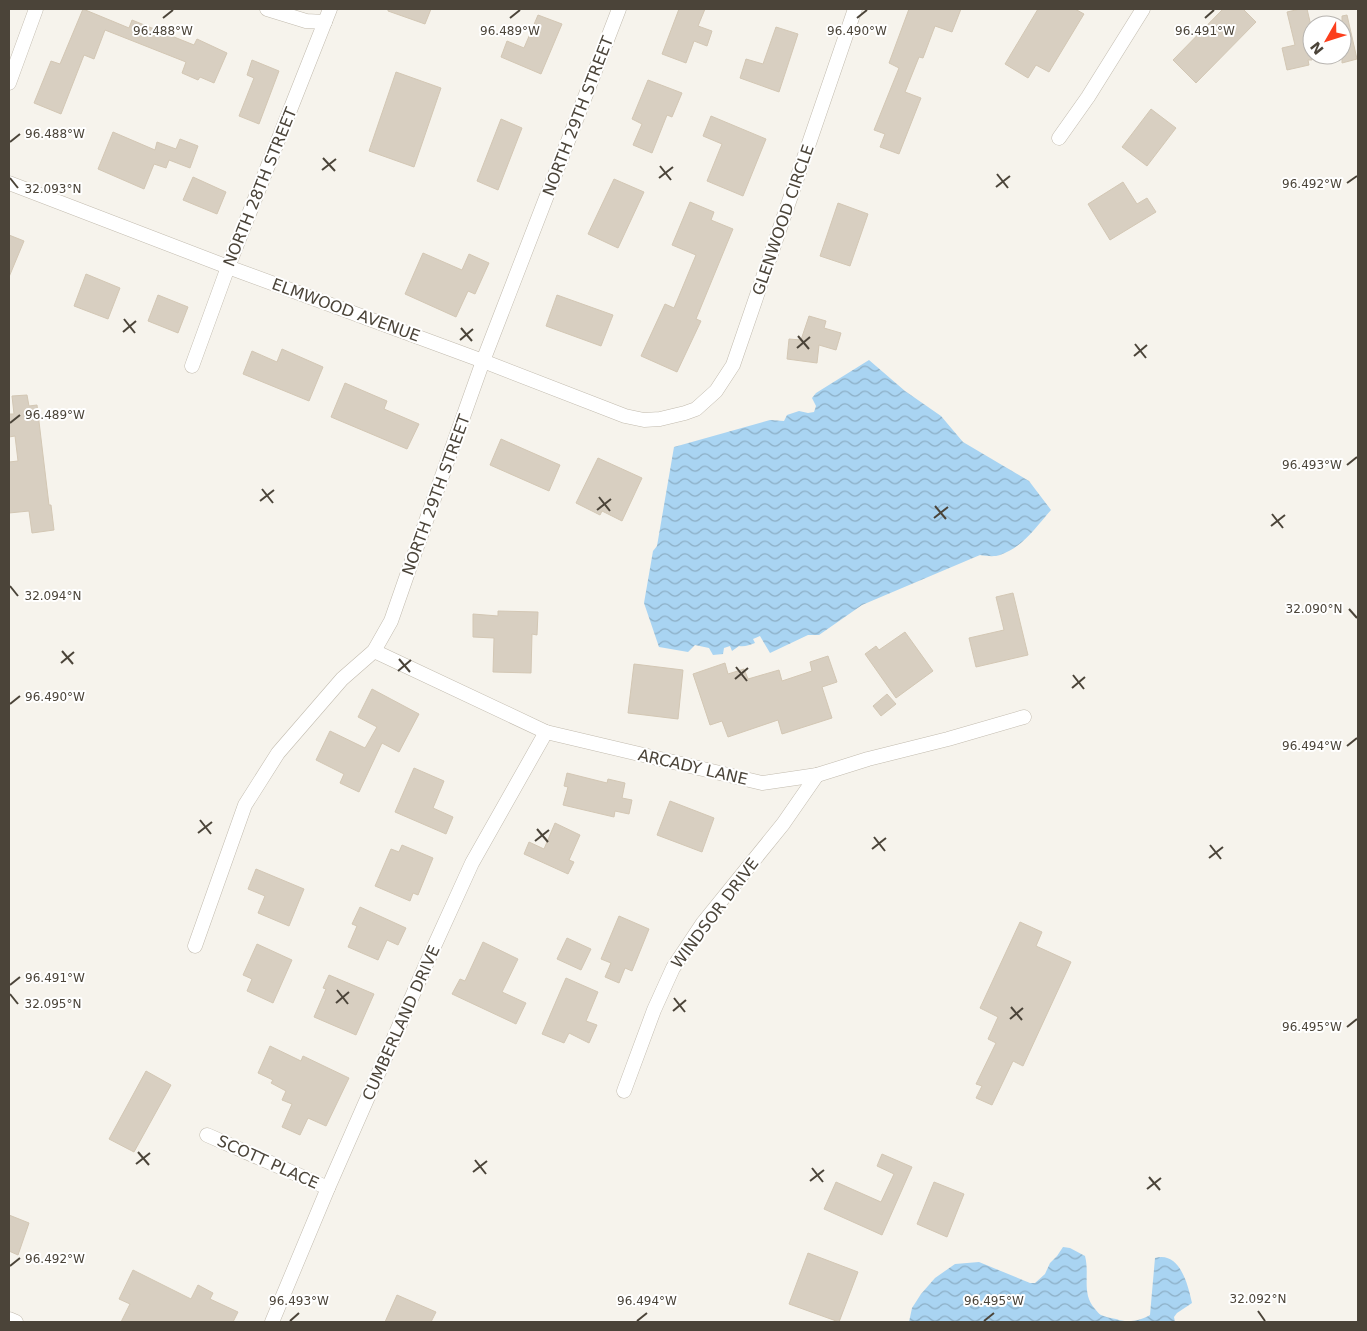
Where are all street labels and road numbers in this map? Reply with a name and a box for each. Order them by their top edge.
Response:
street label: NORTH 29TH STREET [539,33,617,199]
street label: NORTH 28TH STREET [219,105,301,269]
street label: GLENWOOD CIRCLE [748,142,818,298]
street label: ELMWOOD AVENUE [269,274,423,346]
street label: NORTH 29TH STREET [398,412,474,578]
street label: ARCADY LANE [636,745,750,789]
street label: WINDSOR DRIVE [667,854,763,972]
street label: CUMBERLAND DRIVE [358,943,444,1103]
street label: SCOTT PLACE [214,1131,322,1193]

